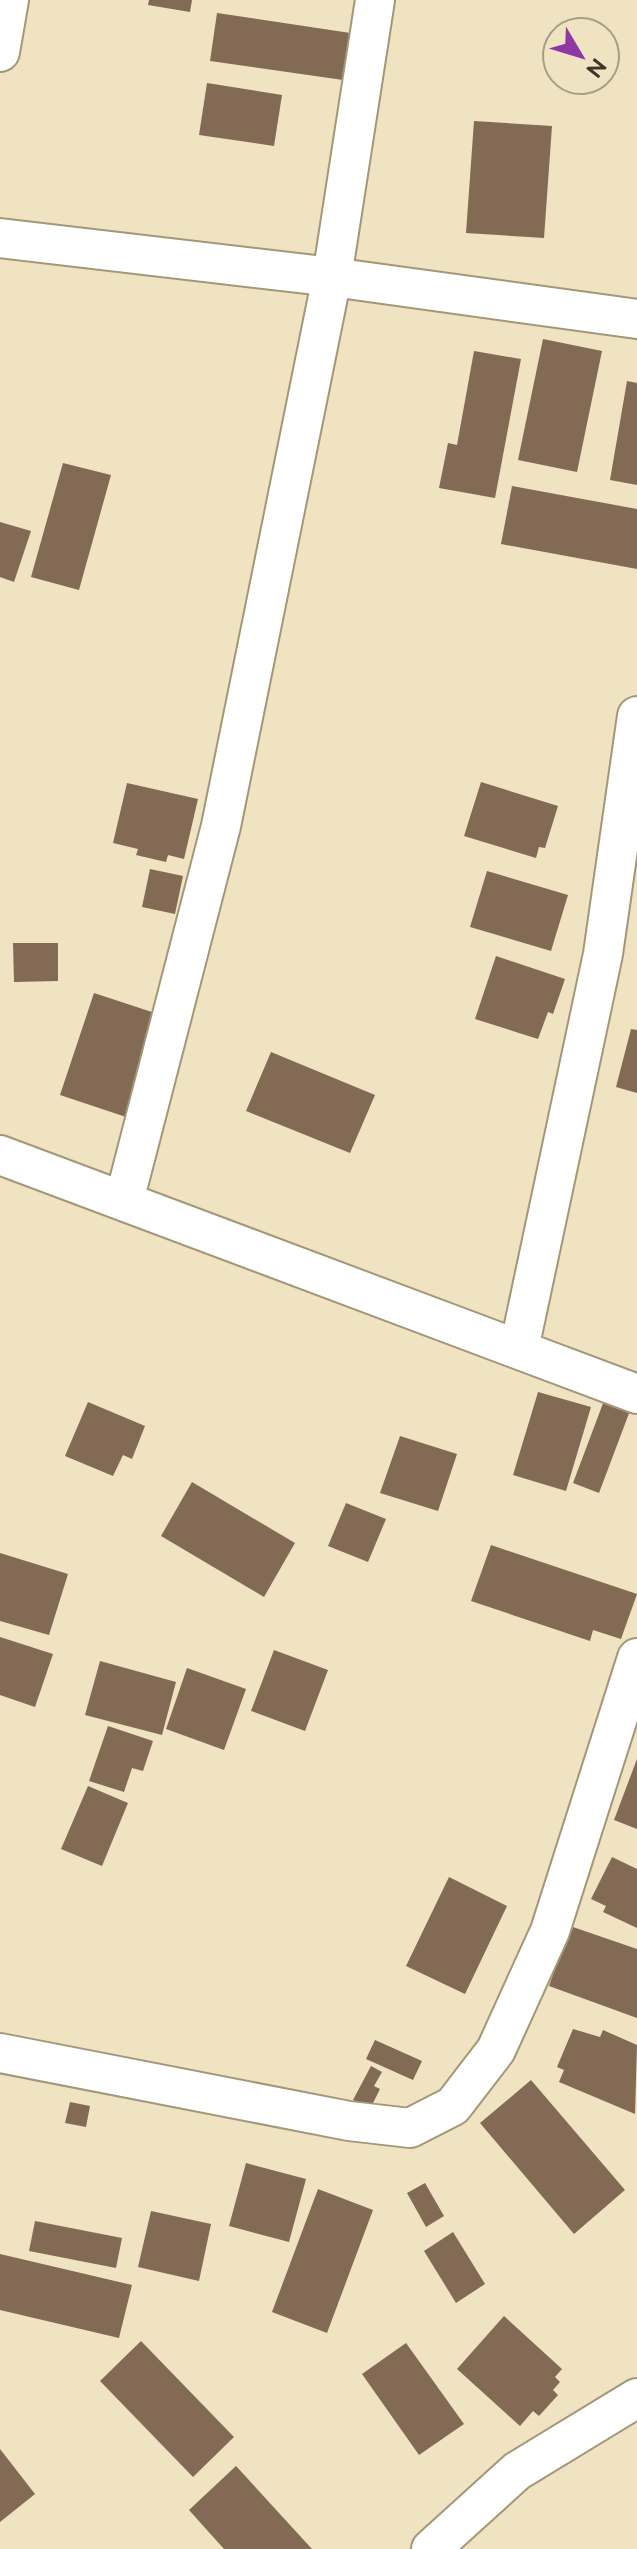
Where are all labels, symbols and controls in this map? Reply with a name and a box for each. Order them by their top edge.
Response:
north arrow [541,16,621,96]
text: N [581,54,612,83]

